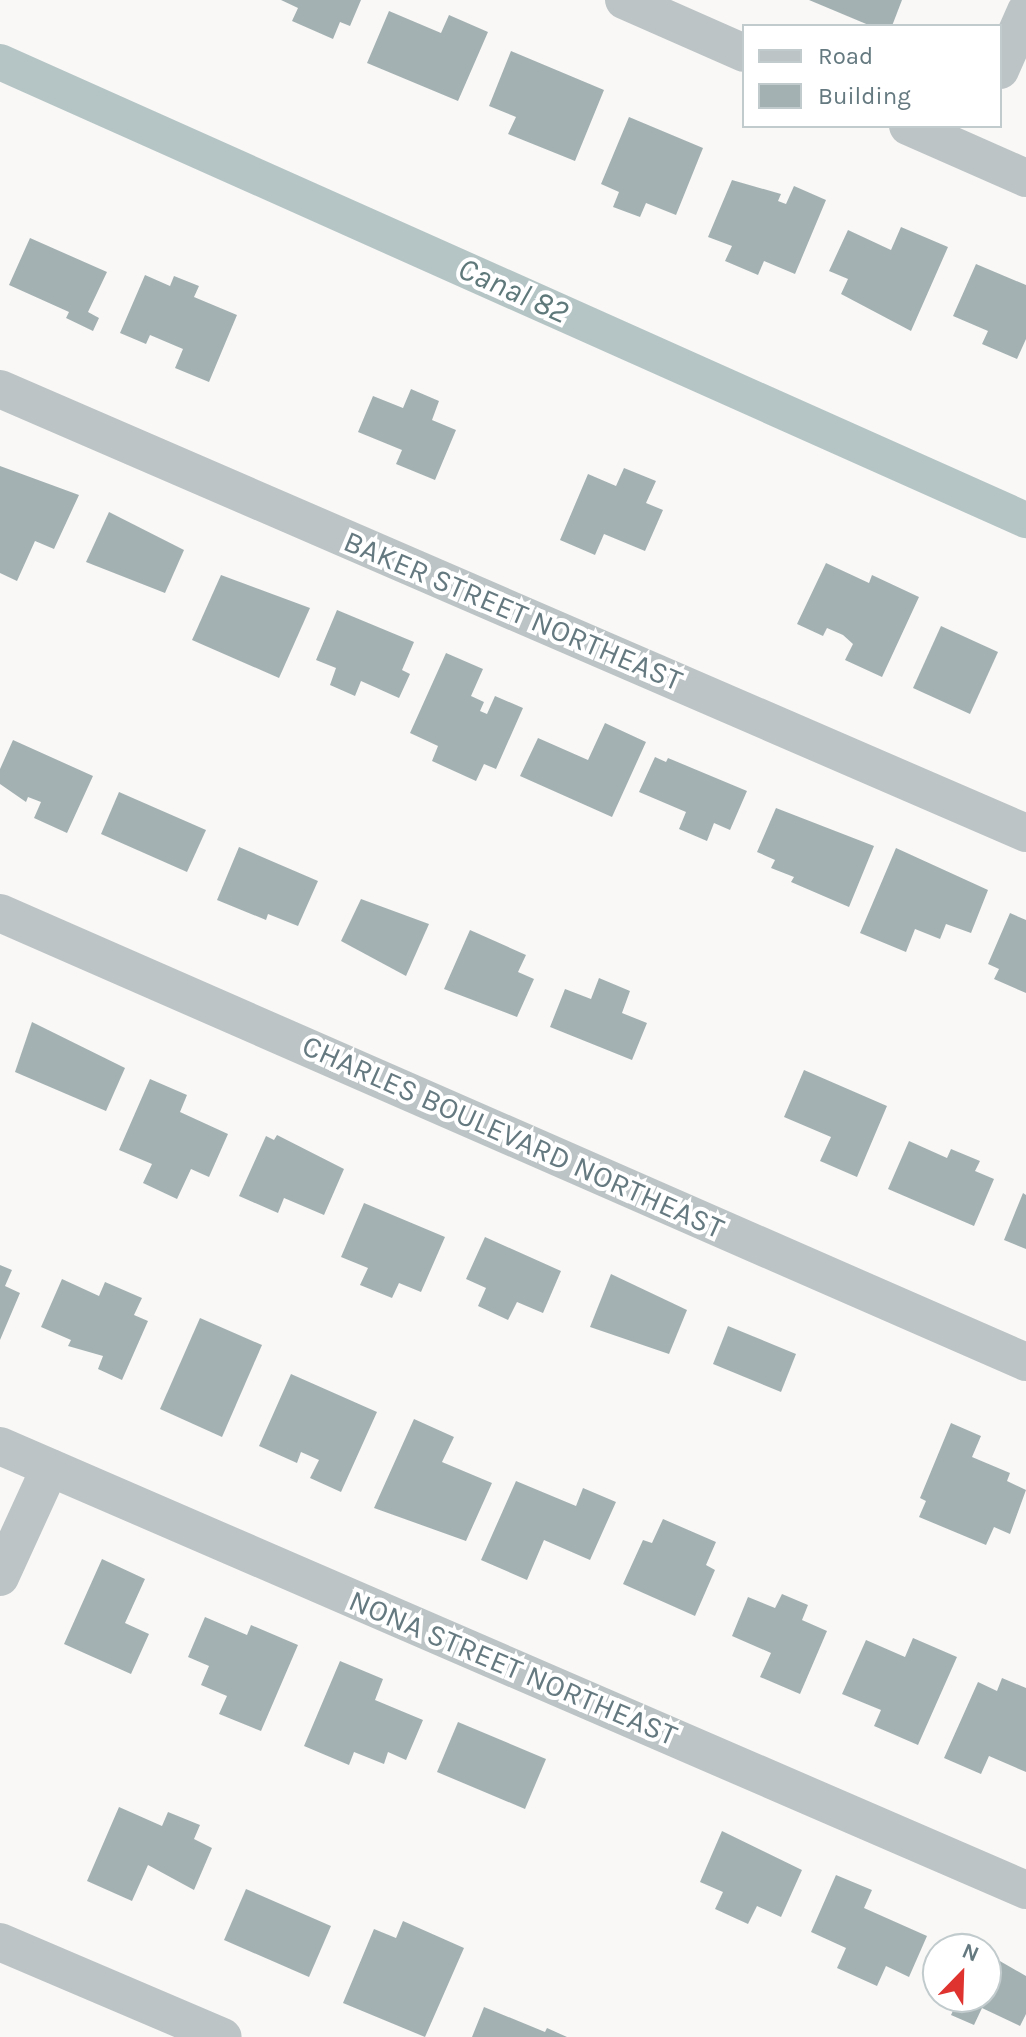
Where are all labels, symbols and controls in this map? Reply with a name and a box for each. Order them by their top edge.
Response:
legend [742,24,1002,128]
text: Road [818,42,873,70]
text: Building [818,82,911,110]
water label: Canal 82 [452,250,574,332]
street label: BAKER STREET NORTHEAST [338,523,688,699]
street label: CHARLES BOULEVARD NORTHEAST [297,1027,729,1247]
street label: NONA STREET NORTHEAST [344,1583,682,1753]
north arrow [922,1933,1002,2013]
text: N [958,1938,983,1968]

